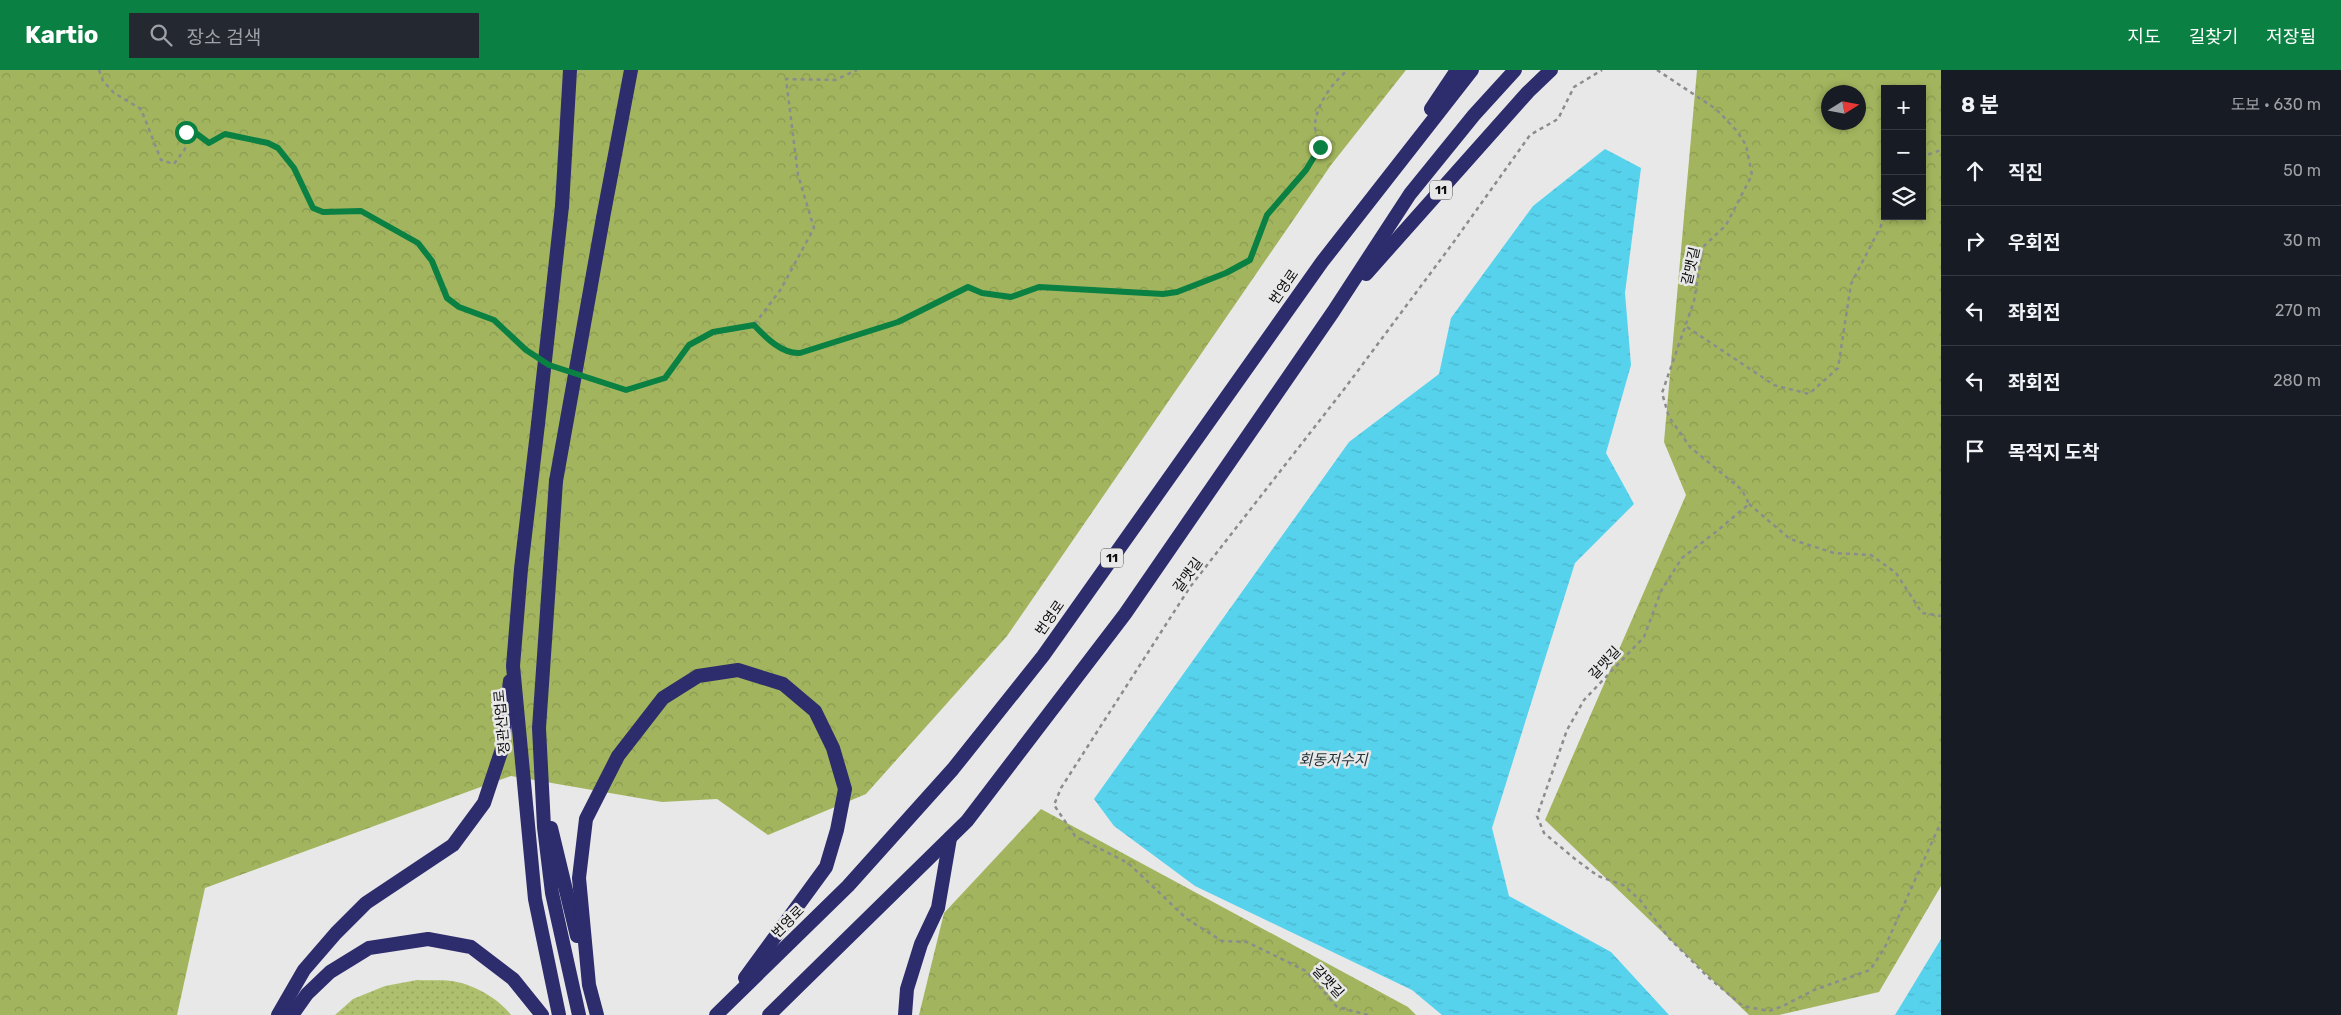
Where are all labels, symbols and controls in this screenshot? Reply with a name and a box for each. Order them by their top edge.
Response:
search box [129,13,479,58]
text: Kartio [25,21,99,49]
icon: search [147,21,175,49]
text: 장소 검색 [187,26,261,49]
text: 지도 [2128,26,2161,48]
text: 길찾기 [2189,26,2238,48]
text: 저장됨 [2266,26,2316,48]
north arrow [1821,85,1866,130]
map controls [1881,85,1926,220]
button: + [1881,85,1926,130]
text: 8 분 [1961,92,1999,117]
text: 도보 · 630 m [2231,95,2321,114]
route start [175,121,198,144]
button: − [1881,130,1926,175]
route end [1309,136,1332,159]
icon: ahead [1961,157,1989,185]
text: 직진 [2008,161,2043,184]
text: 50 m [2283,161,2321,180]
button: layers [1881,175,1926,220]
road number: 11 [1430,180,1452,200]
icon: right [1961,227,1989,255]
text: 우회전 [2008,231,2060,254]
text: 30 m [2283,231,2321,250]
street label: 갈맷길 [1678,245,1704,287]
street label: 번영로 [1266,266,1302,308]
icon: left [1961,297,1989,325]
text: 좌회전 [2008,301,2060,324]
text: 270 m [2275,301,2321,320]
icon: left [1961,367,1989,395]
text: 좌회전 [2008,371,2060,394]
text: 280 m [2273,371,2321,390]
icon: arrive [1961,437,1989,465]
text: 목적지 도착 [2008,441,2099,464]
road number: 11 [1101,548,1123,568]
street label: 갈맷길 [1170,554,1206,596]
street label: 번영로 [1032,597,1068,639]
street label: 갈맷길 [1586,643,1624,683]
street label: 정관산업로 [491,689,513,755]
water label: 회동저수지 [1298,751,1369,769]
street label: 번영로 [768,902,808,942]
street label: 갈맷길 [1309,962,1347,1002]

